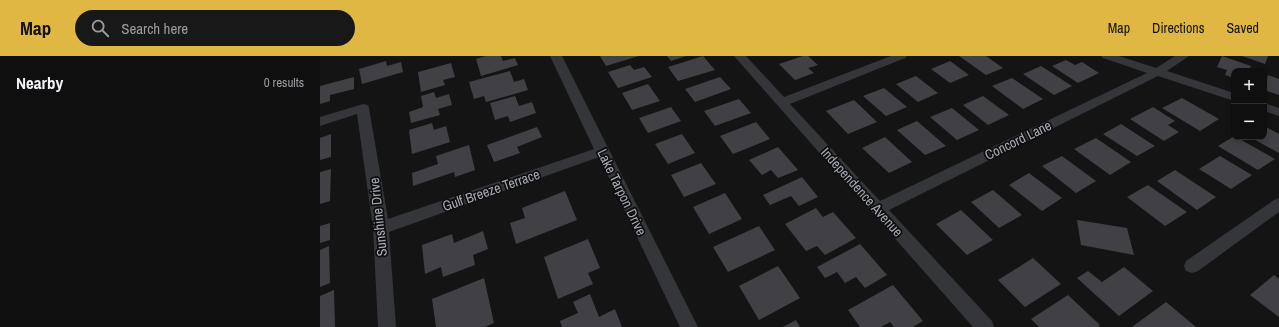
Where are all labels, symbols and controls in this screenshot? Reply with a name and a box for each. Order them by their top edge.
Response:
search box [75,10,355,46]
text: Map [20,15,51,41]
icon: search [89,17,111,39]
text: Search here [121,18,188,39]
text: Map [1108,19,1130,37]
text: Directions [1152,19,1204,37]
text: Saved [1226,19,1259,37]
map controls [1231,68,1267,140]
button: + [1231,68,1267,104]
text: Nearby [16,71,63,94]
text: 0 results [264,74,304,91]
button: − [1231,104,1267,140]
street label: Concord Lane [982,116,1054,164]
street label: Independence Avenue [817,144,907,240]
street label: Lake Tarpon Drive [593,146,651,238]
street label: Gulf Breeze Terrace [440,165,542,215]
street label: Sunshine Drive [365,177,391,257]

